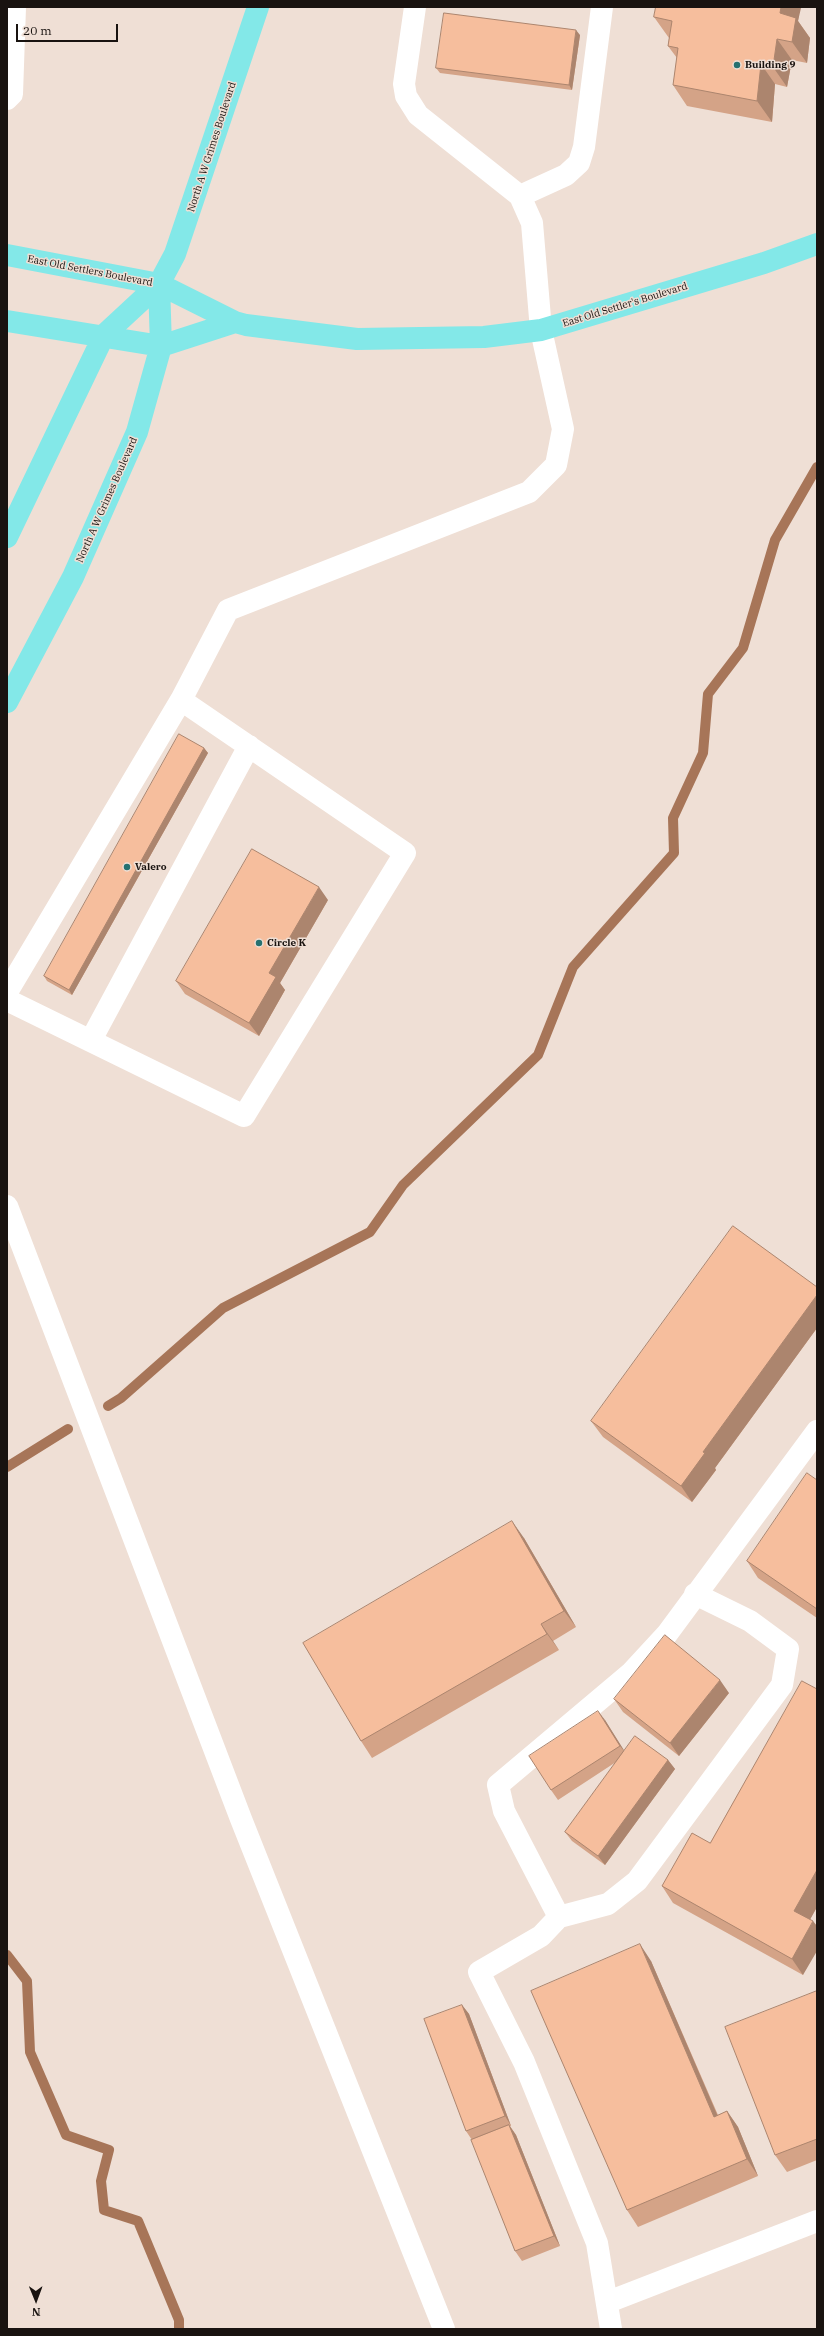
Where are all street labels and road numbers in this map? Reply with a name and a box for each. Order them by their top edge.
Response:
street label: North A W Grimes Boulevard [185,80,239,214]
street label: East Old Settlers Boulevard [26,253,154,289]
street label: East Old Settler's Boulevard [561,280,689,330]
street label: North A W Grimes Boulevard [74,435,140,565]

